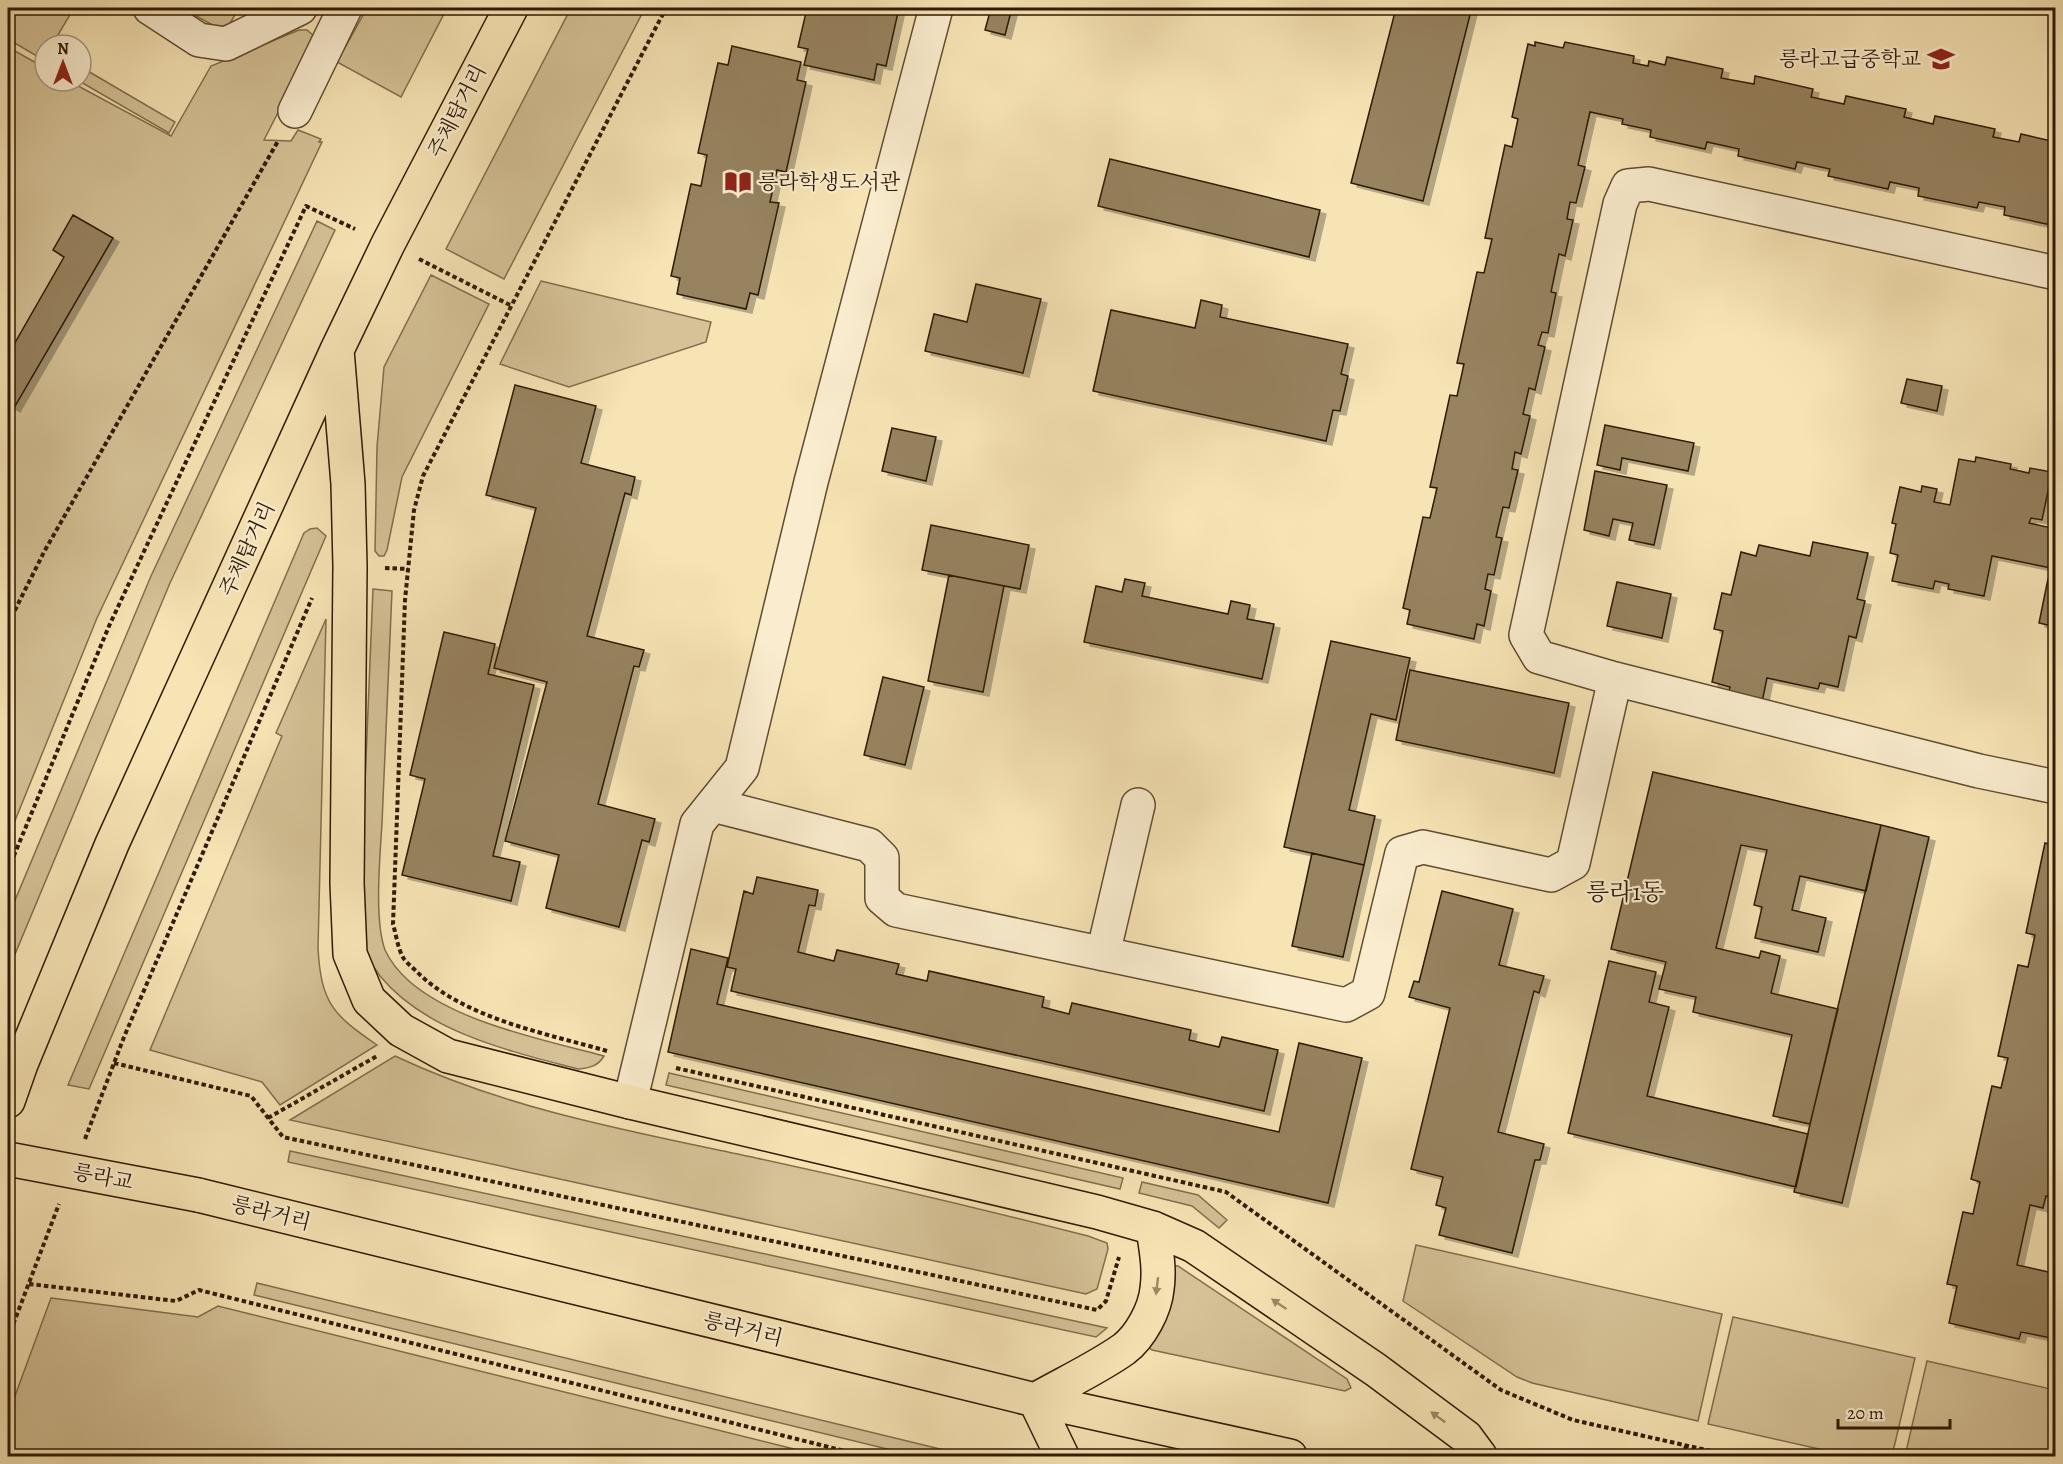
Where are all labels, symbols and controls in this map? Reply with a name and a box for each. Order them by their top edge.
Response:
north arrow [33,33,93,93]
text: N [57,38,69,60]
school or university icon: 릉라고급중학교 [1926,44,1956,74]
place label: 릉라고급중학교 [1779,45,1921,73]
street label: 주체탑거리 [422,59,492,163]
library icon: 릉라학생도서관 [723,167,753,197]
place label: 릉라학생도서관 [758,168,901,196]
street label: 주체탑거리 [213,497,281,601]
district label: 릉라1동 [1586,876,1664,908]
street label: 릉라교 [70,1157,136,1197]
street label: 릉라거리 [228,1190,314,1236]
one-way arrow [1152,1277,1162,1296]
one-way arrow [1271,1299,1287,1310]
street label: 릉라거리 [700,1306,786,1352]
scale bar [1838,1392,1950,1430]
text: 20 m [1847,1401,1884,1425]
one-way arrow [1431,1411,1446,1423]

